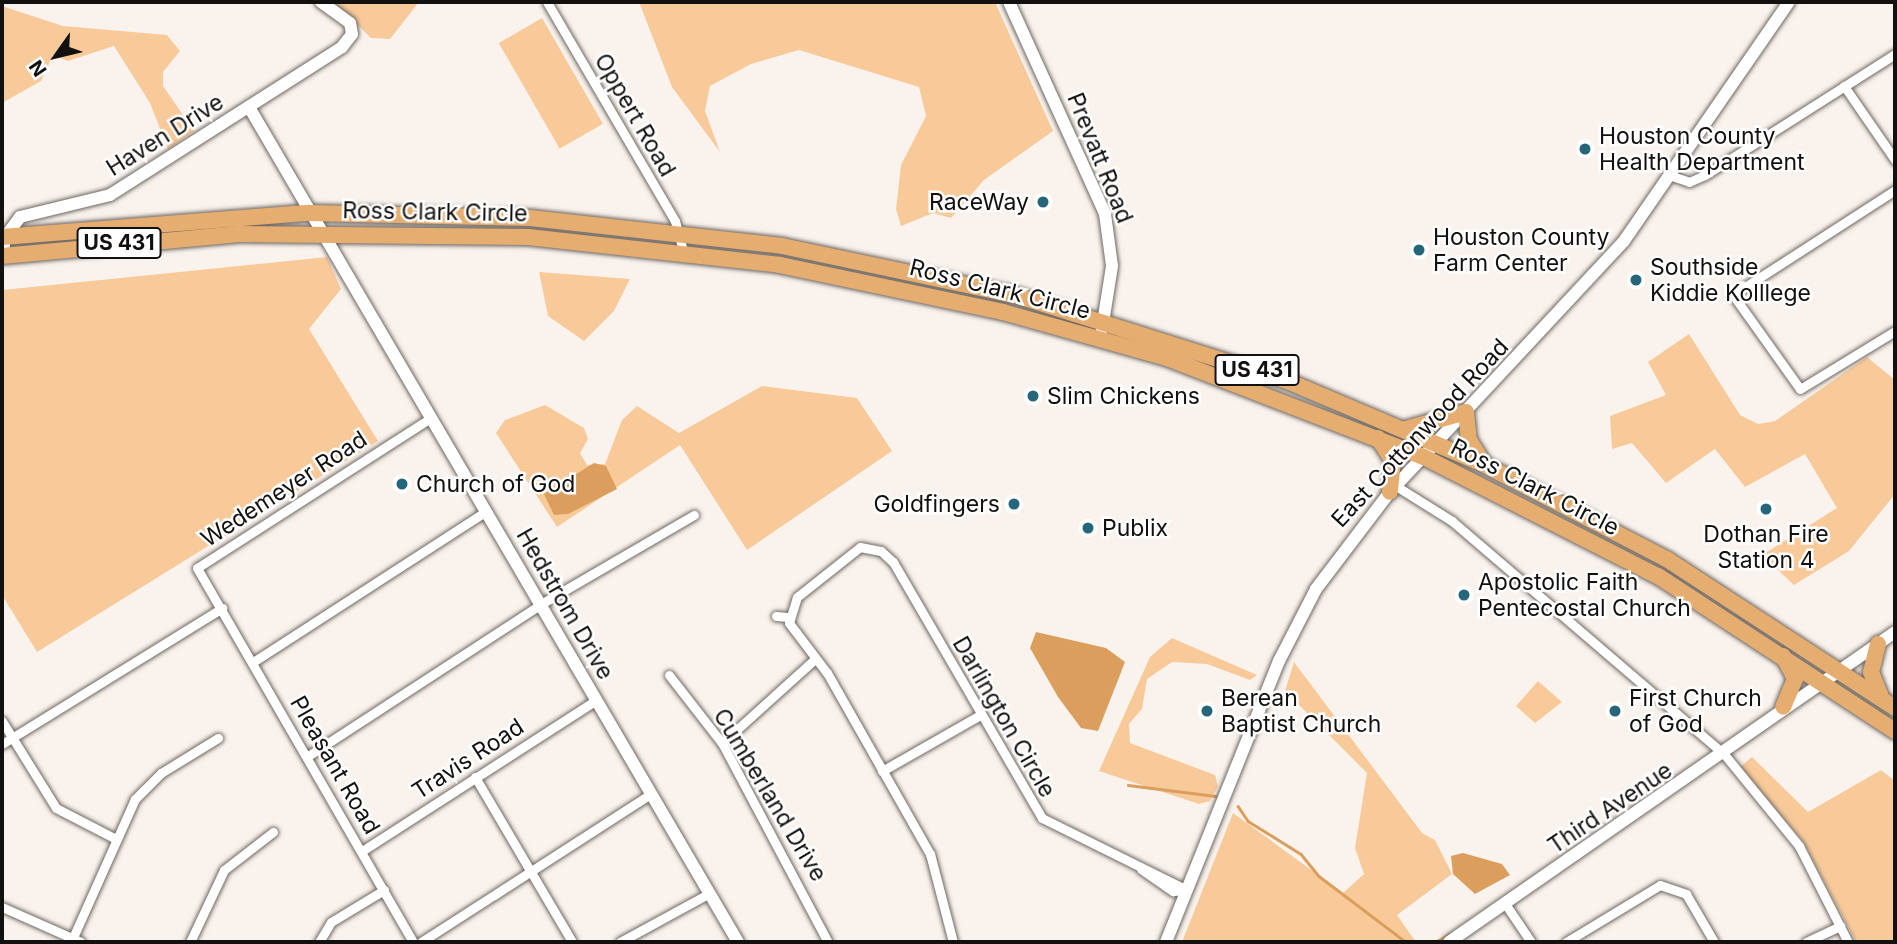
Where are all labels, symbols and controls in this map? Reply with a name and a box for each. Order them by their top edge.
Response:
north arrow [21,21,91,91]
street label: Oppert Road [589,48,681,182]
text: N [25,56,52,80]
street label: Haven Drive [101,88,229,182]
street label: Prevatt Road [1061,89,1139,227]
place label: Houston County Health Department [1599,122,1805,176]
marker: Houston County Health Department [1577,141,1593,157]
place label: RaceWay [929,188,1029,216]
marker: RaceWay [1035,194,1051,210]
street label: Ross Clark Circle [342,197,528,227]
place label: Houston County Farm Center [1433,223,1609,277]
road number: US 431 [75,226,163,260]
marker: Houston County Farm Center [1411,242,1427,258]
street label: Ross Clark Circle [907,253,1093,325]
place label: Southside Kiddie Kolllege [1650,253,1811,307]
marker: Southside Kiddie Kolllege [1628,272,1644,288]
street label: East Cottonwood Road [1326,333,1514,533]
road number: US 431 [1213,352,1301,388]
place label: Slim Chickens [1047,382,1200,410]
marker: Slim Chickens [1025,388,1041,404]
street label: Wedemeyer Road [196,425,372,553]
street label: Ross Clark Circle [1446,433,1624,541]
place label: Church of God [416,470,575,498]
marker: Church of God [394,476,410,492]
place label: Goldfingers [873,490,1000,518]
marker: Goldfingers [1006,496,1022,512]
marker: Dothan Fire Station 4 [1758,501,1774,517]
place label: Publix [1102,514,1168,542]
marker: Publix [1080,520,1096,536]
place label: Dothan Fire Station 4 [1703,520,1829,574]
street label: Hedstrom Drive [511,523,619,685]
place label: Apostolic Faith Pentecostal Church [1478,568,1691,622]
marker: Apostolic Faith Pentecostal Church [1456,587,1472,603]
street label: Darlington Circle [947,632,1061,802]
place label: Berean Baptist Church [1221,684,1381,738]
place label: First Church of God [1629,684,1762,738]
street label: Pleasant Road [284,691,386,839]
marker: Berean Baptist Church [1199,703,1215,719]
marker: First Church of God [1607,703,1623,719]
street label: Cumberland Drive [708,704,832,886]
street label: Travis Road [407,713,529,805]
street label: Third Avenue [1543,756,1677,860]

